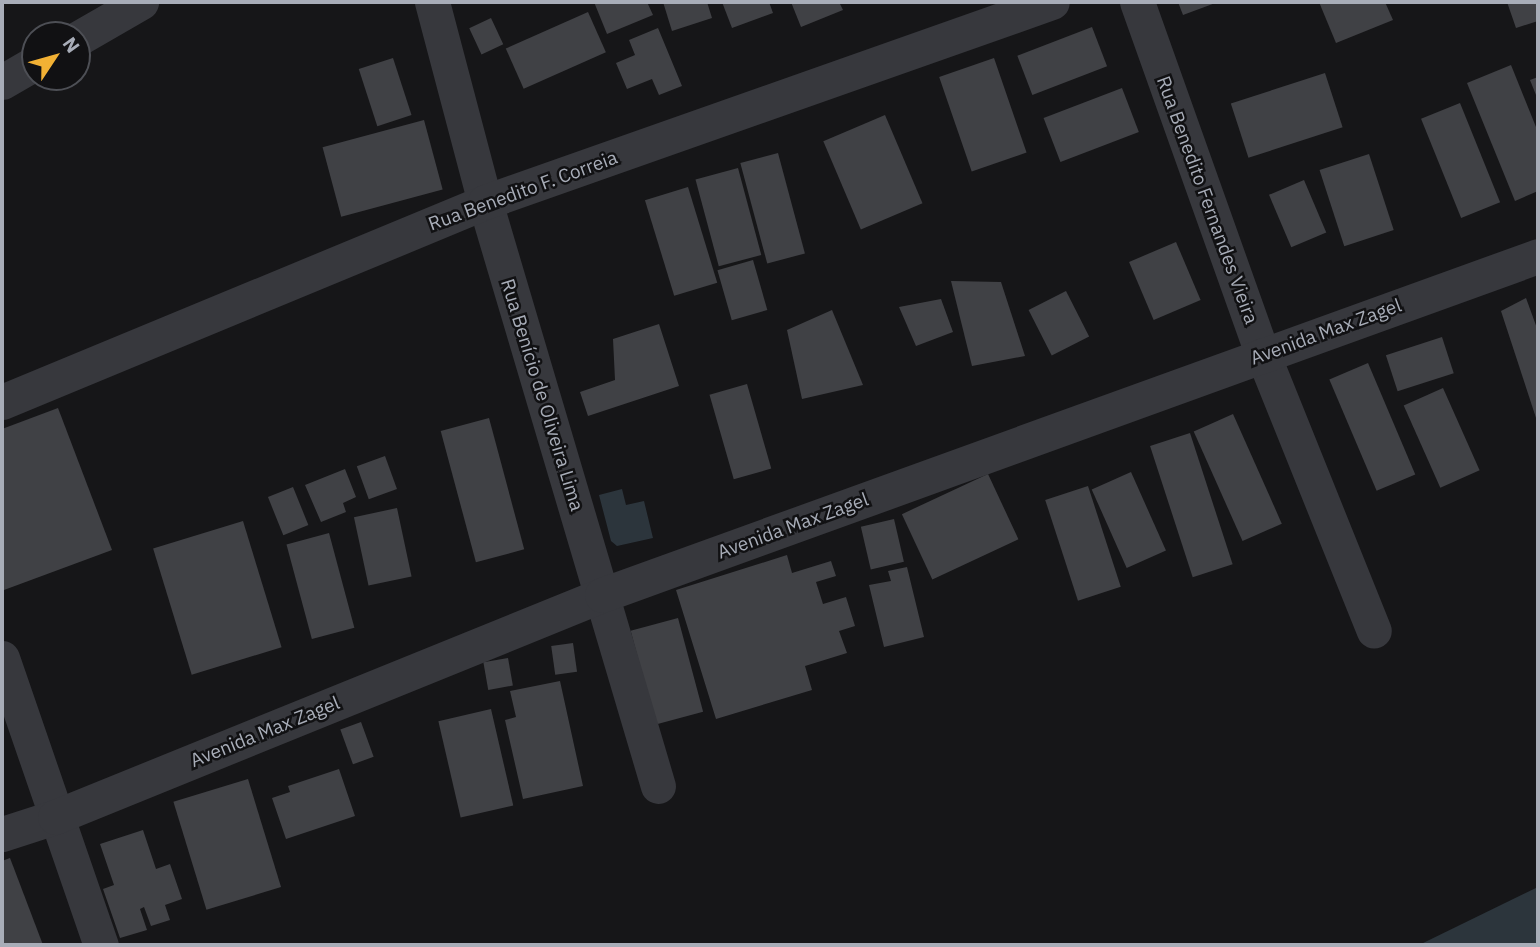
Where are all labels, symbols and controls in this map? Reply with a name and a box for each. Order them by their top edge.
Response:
north arrow [21,21,91,91]
text: N [58,32,85,57]
street label: Rua Benedito Fernandes Vieira [1151,73,1263,327]
street label: Rua Benedito F. Correia [425,146,621,236]
street label: Rua Benício de Oliveira Lima [496,276,588,514]
street label: Avenida Max Zagel [1247,294,1405,370]
street label: Avenida Max Zagel [714,488,872,564]
street label: Avenida Max Zagel [187,692,343,772]

